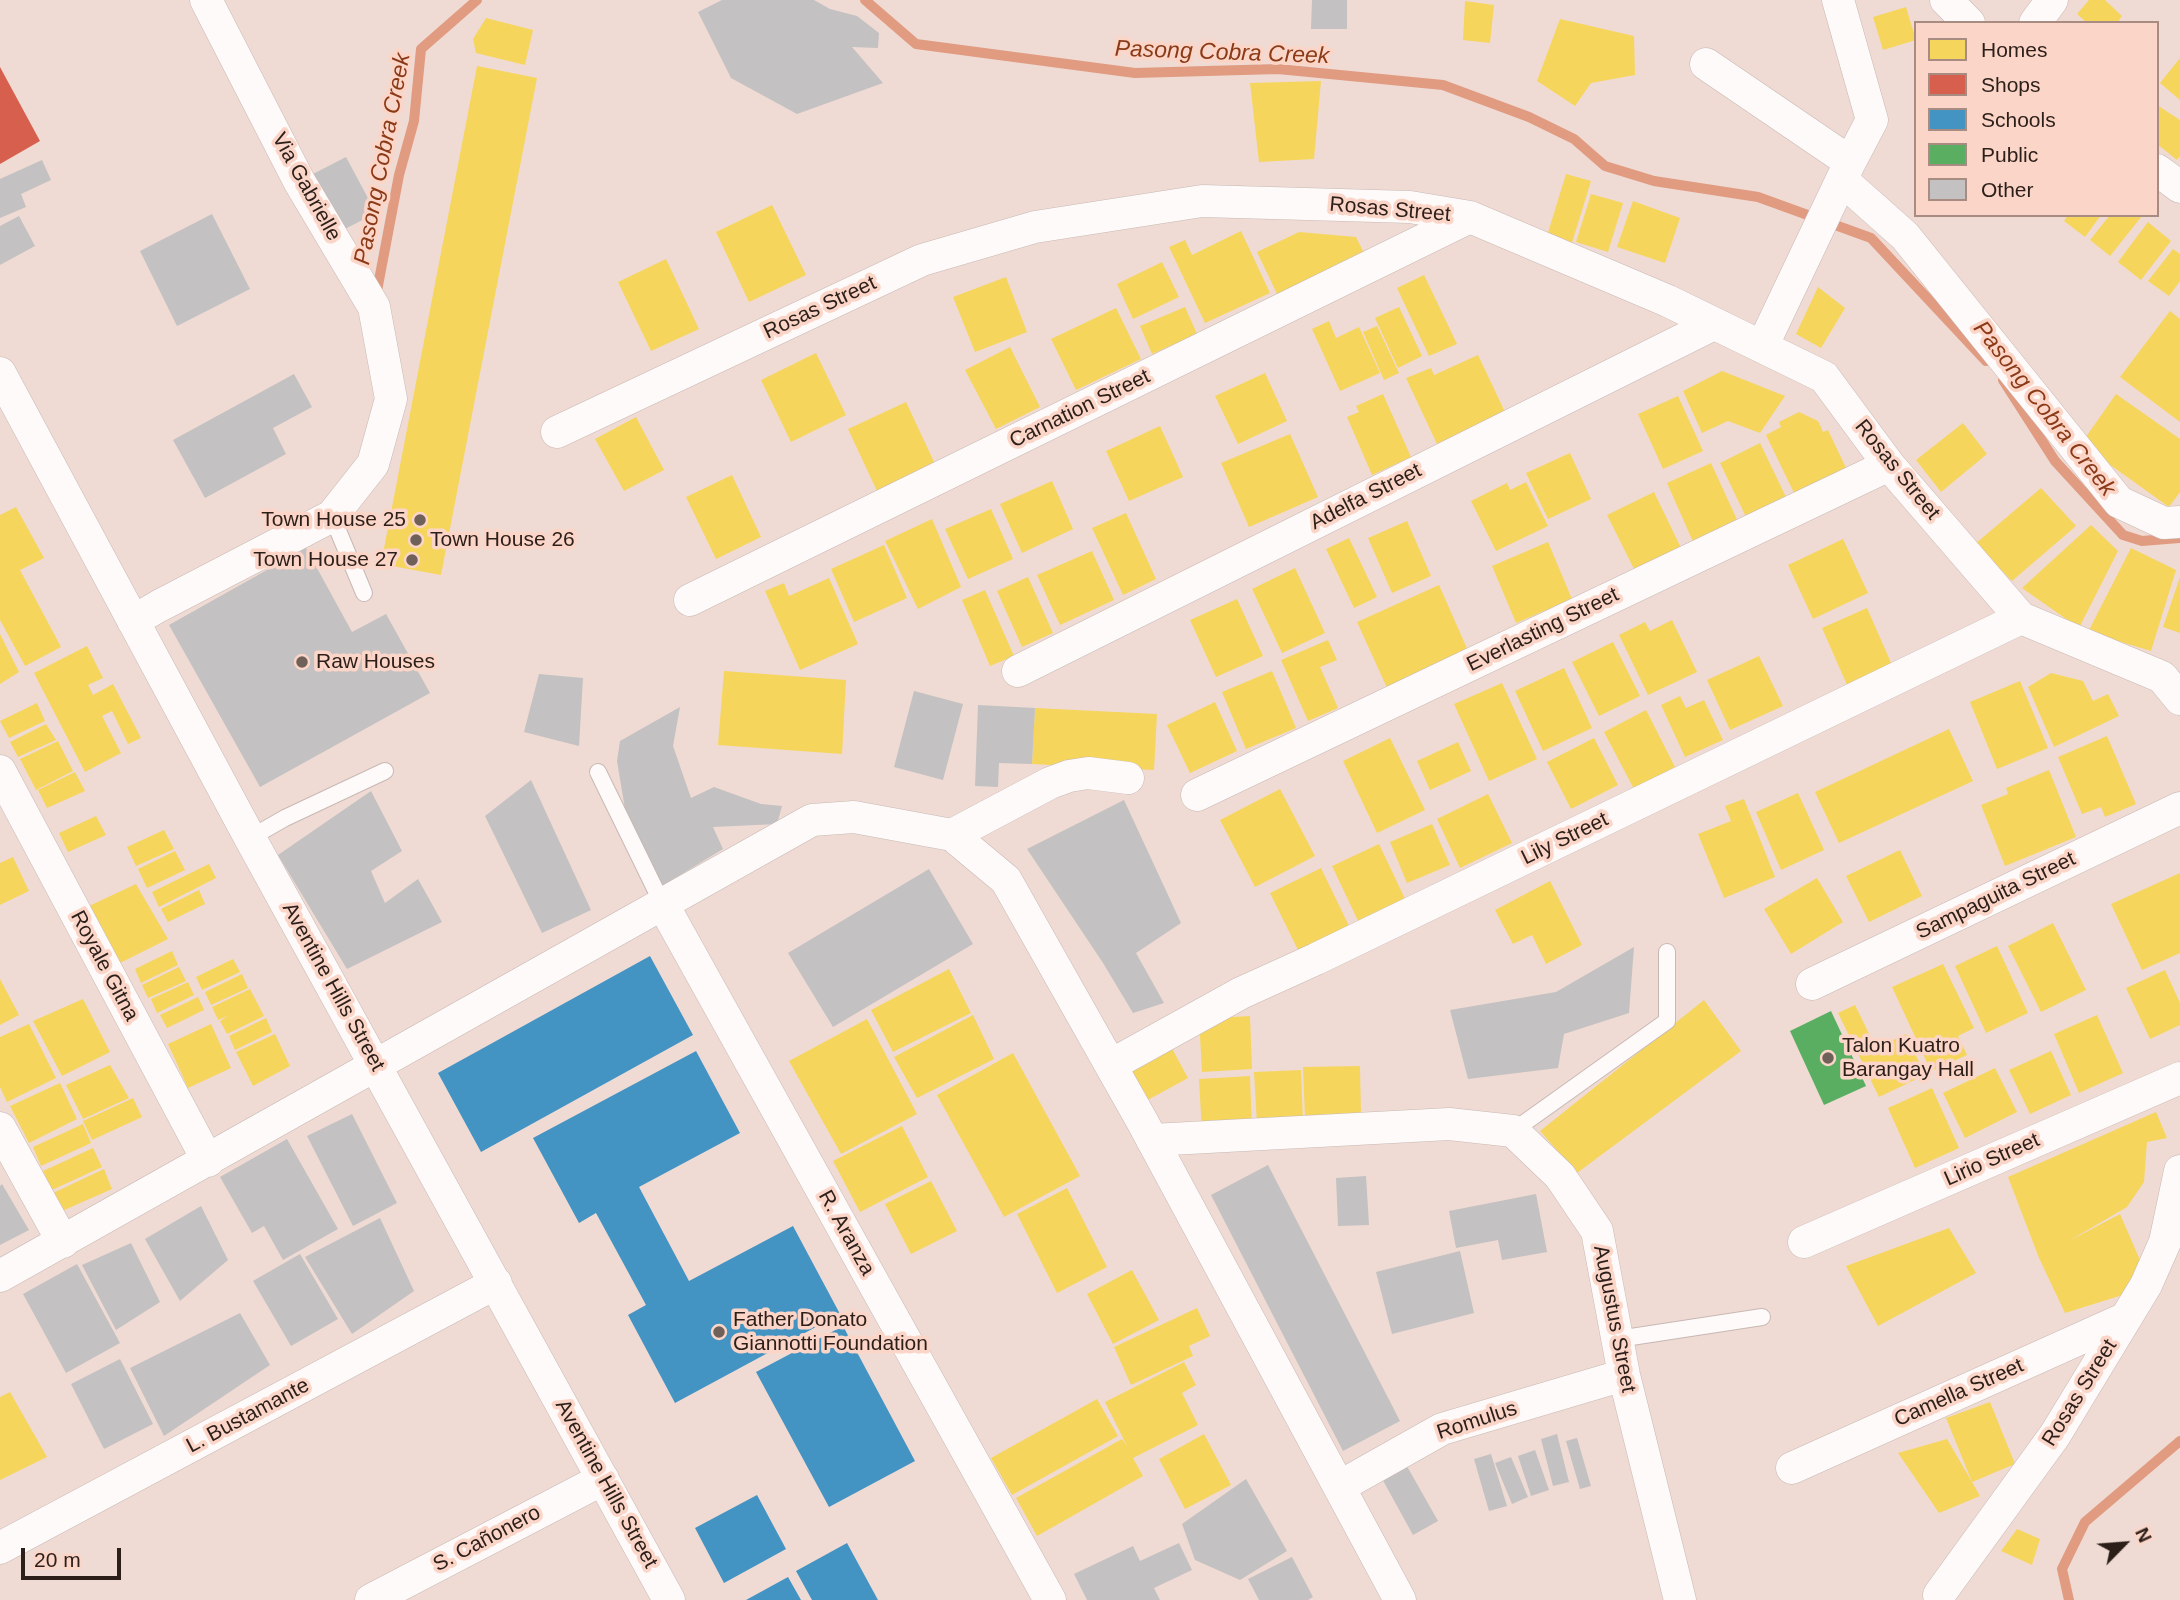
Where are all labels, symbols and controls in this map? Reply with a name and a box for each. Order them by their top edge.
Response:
legend [1914,21,2159,217]
water label: Pasong Cobra Creek [1114,35,1330,71]
text: Homes [1981,38,2048,61]
water label: Pasong Cobra Creek [349,51,417,267]
text: Shops [1981,73,2041,96]
text: Schools [1981,108,2056,131]
street label: Via Gabrielle [266,128,346,246]
text: Public [1981,143,2038,166]
text: Other [1981,178,2034,201]
street label: Rosas Street [1328,192,1452,228]
street label: Rosas Street [760,271,880,345]
water label: Pasong Cobra Creek [1967,316,2121,502]
street label: Carnation Street [1006,364,1154,454]
street label: Rosas Street [1849,415,1945,525]
street label: Adelfa Street [1306,458,1426,536]
place label: Town House 25 [261,507,406,533]
marker: Town House 25 [412,512,428,528]
place label: Town House 26 [430,527,575,553]
marker: Town House 26 [408,532,424,548]
place label: Town House 27 [253,547,398,573]
marker: Town House 27 [404,552,420,568]
street label: Everlasting Street [1463,582,1623,678]
place label: Raw Houses [316,649,435,675]
marker: Raw Houses [294,654,310,670]
street label: Lily Street [1518,807,1612,871]
street label: Sampaguita Street [1912,847,2080,945]
street label: Aventine Hills Street [276,898,390,1076]
street label: Royale Gitna [64,906,144,1026]
place label: Talon Kuatro Barangay Hall [1842,1033,1974,1083]
marker: Talon Kuatro Barangay Hall [1820,1050,1836,1066]
street label: Lirio Street [1940,1128,2044,1192]
street label: R. Aranza [812,1186,880,1280]
street label: Augustus Street [1587,1243,1641,1395]
place label: Father Donato Giannotti Foundation [733,1307,928,1357]
marker: Father Donato Giannotti Foundation [711,1324,727,1340]
street label: Rosas Street [2037,1335,2123,1451]
street label: Camella Street [1890,1353,2028,1433]
street label: L. Bustamante [182,1373,314,1459]
street label: Aventine Hills Street [549,1395,663,1573]
street label: Romulus [1434,1396,1520,1446]
street label: S. Cañonero [429,1500,545,1578]
north arrow [2089,1509,2159,1579]
text: N [2131,1524,2156,1546]
scale bar [24,1534,124,1578]
text: 20 m [34,1548,81,1571]

